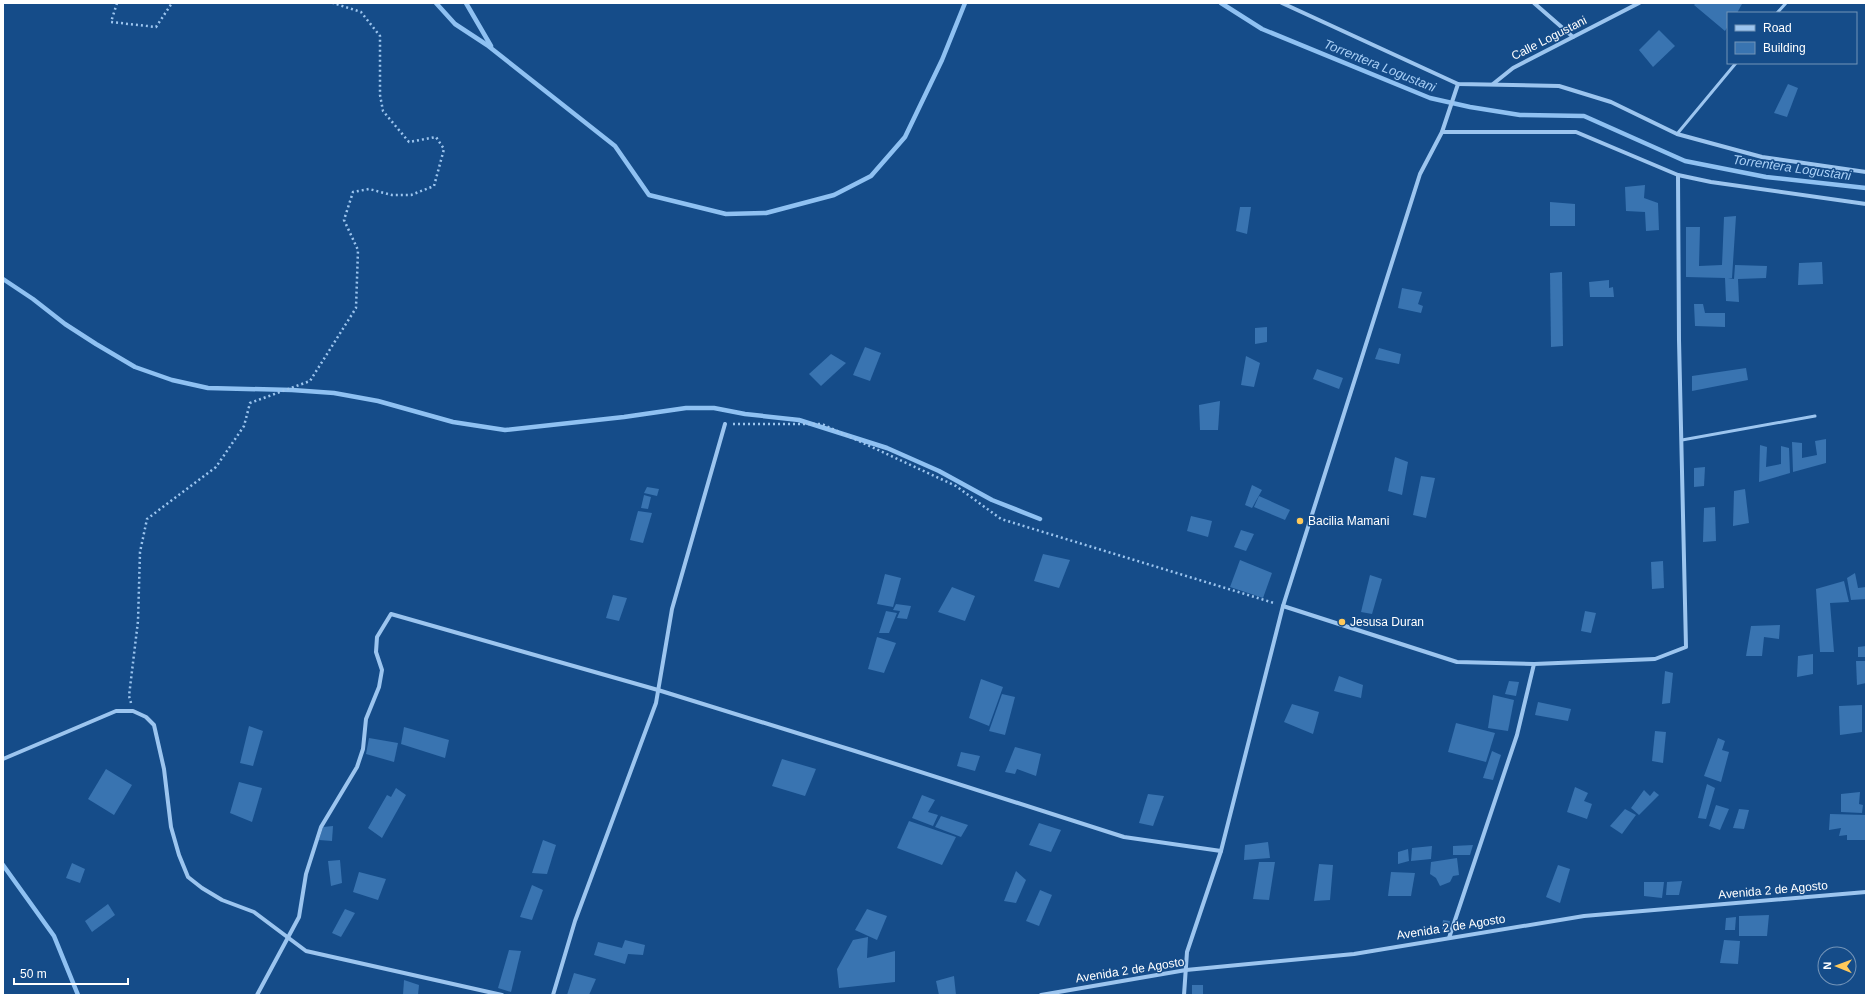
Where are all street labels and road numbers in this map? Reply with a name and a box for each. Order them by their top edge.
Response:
street label: Calle Logustani [1509,13,1589,63]
street label: Avenida 2 de Agosto [1718,878,1829,902]
street label: Avenida 2 de Agosto [1396,911,1507,943]
street label: Avenida 2 de Agosto [1075,954,1186,986]

